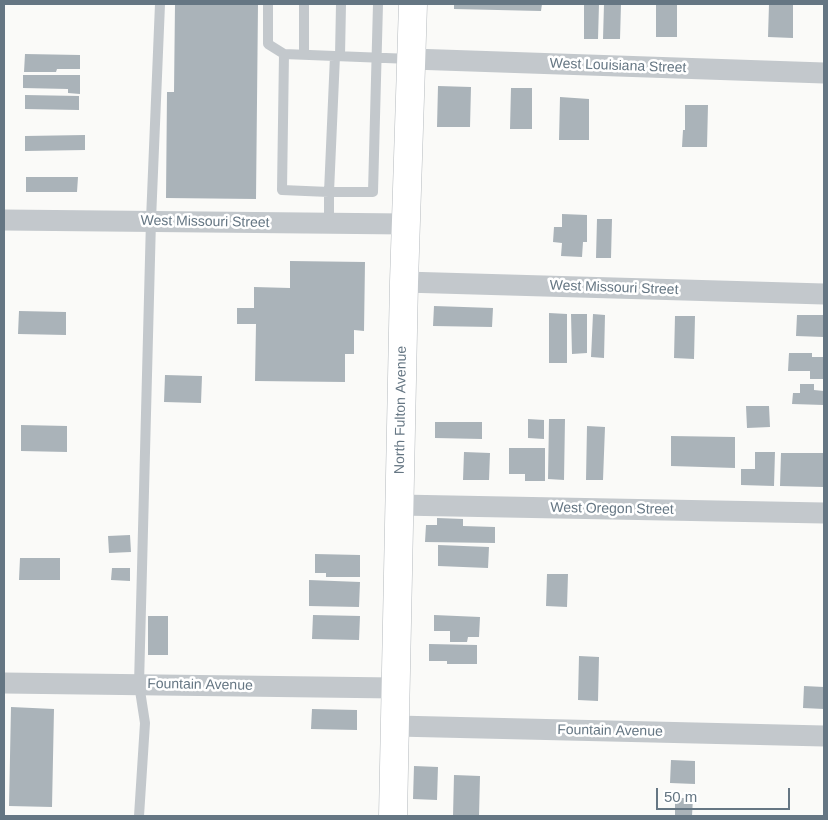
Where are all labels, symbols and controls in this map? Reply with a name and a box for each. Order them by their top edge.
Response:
street label: West Louisiana Street [549,55,687,77]
street label: West Missouri Street [140,212,270,232]
street label: West Missouri Street [549,277,679,299]
street label: North Fulton Avenue [391,346,411,474]
street label: West Oregon Street [550,500,674,518]
street label: Fountain Avenue [147,676,253,694]
street label: Fountain Avenue [557,722,663,740]
scale bar [658,778,792,810]
text: 50 m [664,788,697,805]

